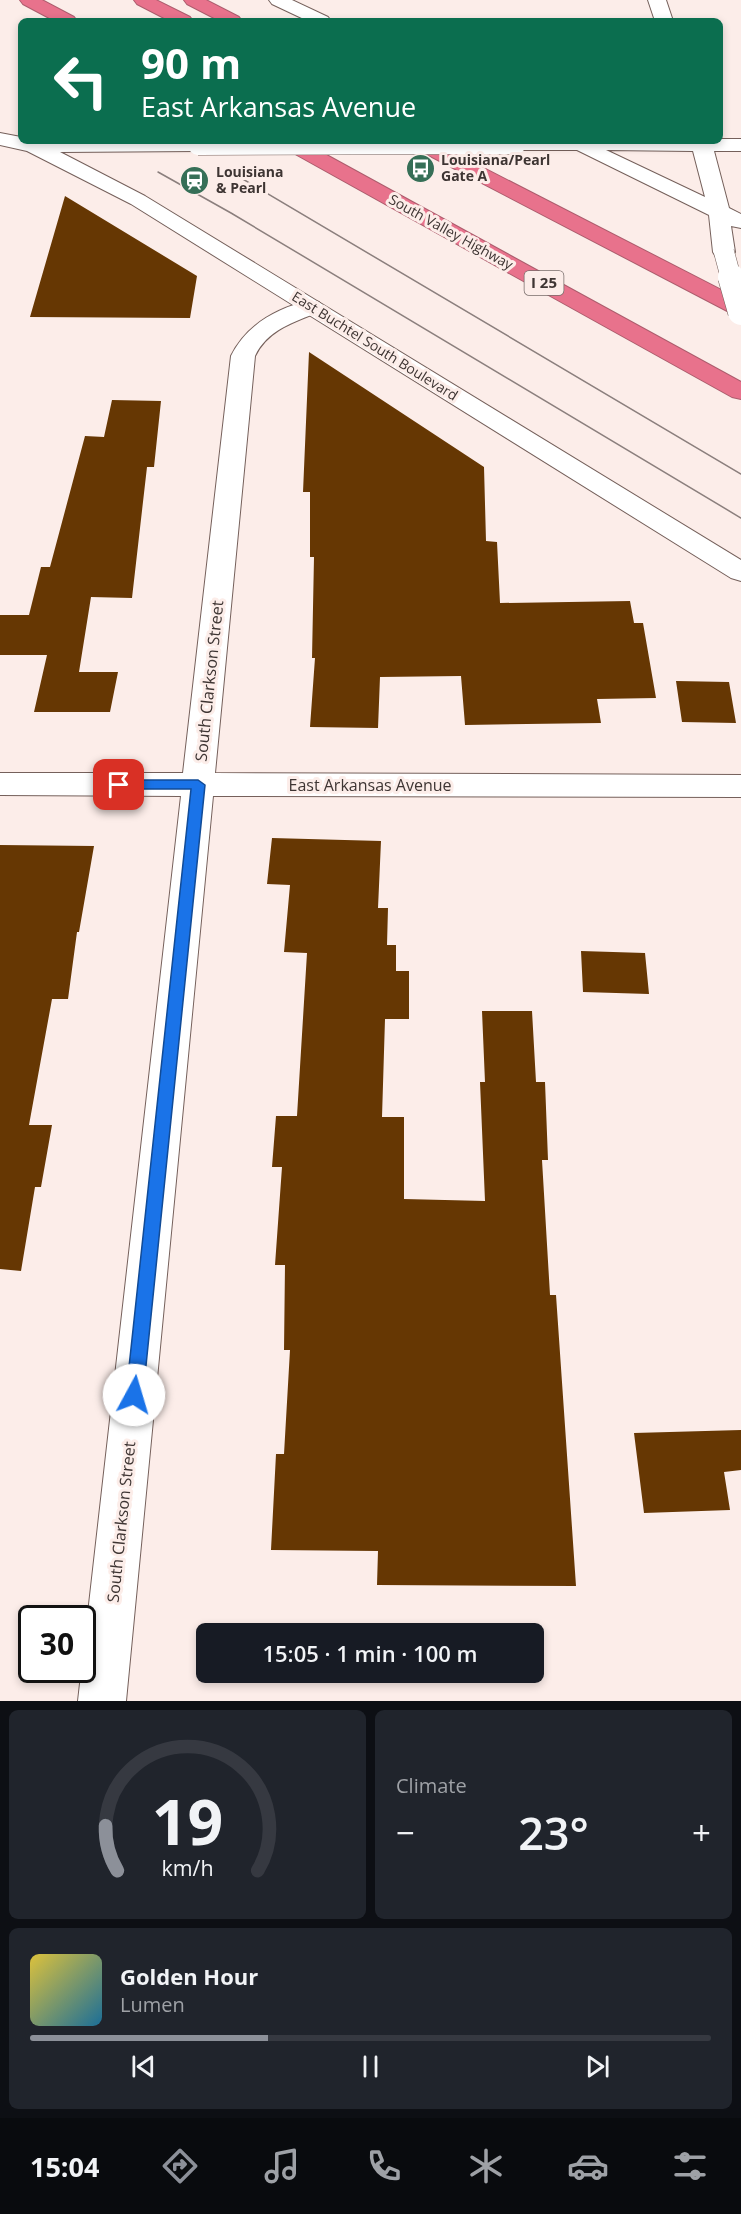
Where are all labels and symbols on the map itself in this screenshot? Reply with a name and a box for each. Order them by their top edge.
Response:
place label: Louisiana/Pearl Gate A [441,150,550,185]
bus stop icon: Louisiana/Pearl Gate A [404,152,436,184]
place label: Louisiana & Pearl [216,162,283,197]
station icon: Louisiana & Pearl [179,164,211,196]
street label: South Valley Highway [386,189,518,274]
road number: I 25 [524,271,564,295]
street label: East Buchtel South Boulevard [289,287,462,405]
street label: South Clarkson Street [190,599,228,763]
pin [93,759,144,810]
street label: East Arkansas Avenue [288,774,452,796]
position arrow [102,1363,166,1427]
street label: South Clarkson Street [102,1440,140,1604]
speed limit sign: 30 [18,1605,96,1683]

